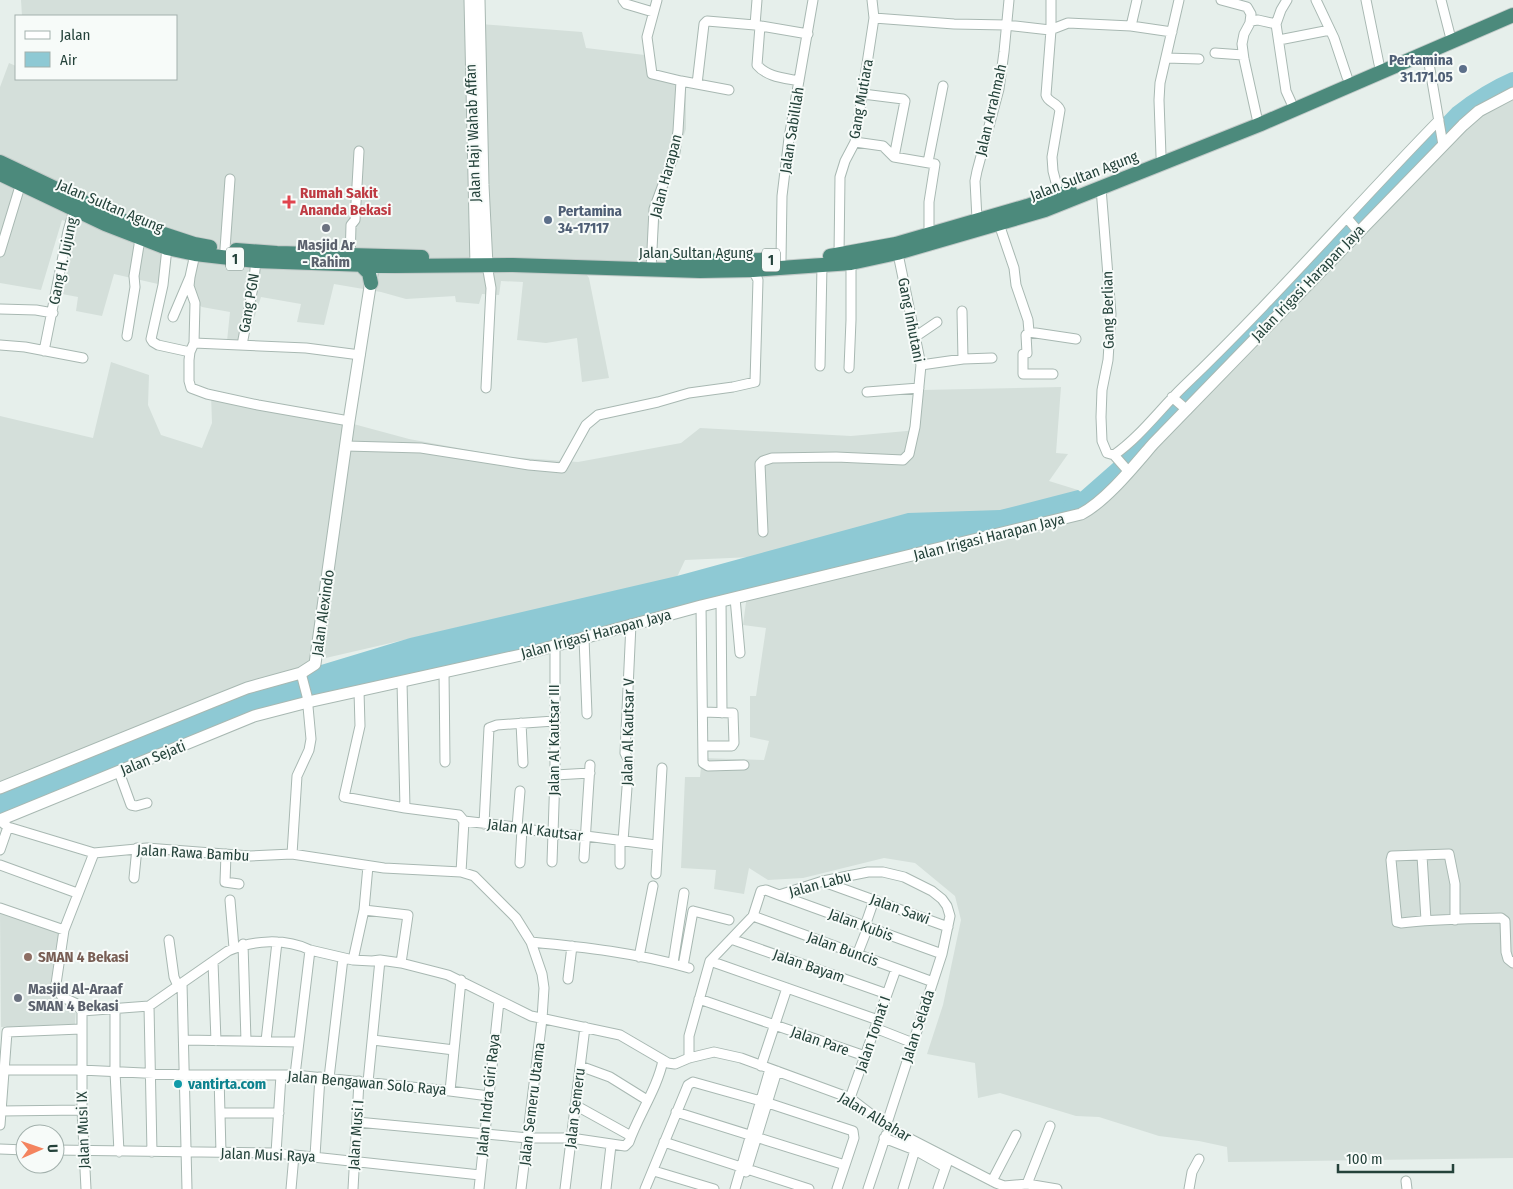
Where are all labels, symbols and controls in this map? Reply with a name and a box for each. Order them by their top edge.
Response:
legend [15,15,178,80]
text: Jalan [60,26,90,44]
text: Air [60,51,78,69]
place label: Pertamina 31.171.05 [1389,51,1454,86]
street label: Gang Mutiara [845,58,877,140]
street label: Jalan Arrahmah [972,62,1010,158]
marker: Pertamina 31.171.05 [1457,63,1469,75]
street label: Jalan Haji Wahab Affan [462,64,484,202]
street label: Jalan Sabililah [776,85,808,175]
street label: Jalan Harapan [646,132,686,220]
street label: Jalan Sultan Agung [1027,147,1141,205]
street label: Jalan Sultan Agung [54,175,166,237]
place label: Rumah Sakit Ananda Bekasi [299,184,391,219]
marker: Rumah Sakit Ananda Bekasi [282,195,296,209]
place label: Pertamina 34-17117 [557,202,623,237]
marker: Pertamina 34-17117 [542,214,554,226]
street label: Gang H. Jujung [45,216,81,306]
street label: Jalan Irigasi Harapan Jaya [1248,221,1368,345]
marker: Masjid Ar - Rahim [320,222,332,234]
place label: Masjid Ar - Rahim [297,236,355,271]
street label: Jalan Sultan Agung [639,244,753,262]
road number: 1 [226,248,244,270]
road number: 1 [762,248,780,272]
street label: Gang Berlian [1098,271,1118,349]
street label: Gang PGN [235,272,263,334]
street label: Gang Inhutani [894,276,928,364]
street label: Jalan Irigasi Harapan Jaya [912,510,1066,564]
street label: Jalan Alexindo [308,568,338,657]
street label: Jalan Irigasi Harapan Jaya [519,605,673,663]
street label: Jalan Al Kautsar V [618,678,638,786]
street label: Jalan Al Kautsar III [545,684,563,796]
street label: Jalan Sejati [118,737,188,779]
street label: Jalan Al Kautsar [486,815,585,845]
street label: Jalan Rawa Bambu [136,841,250,865]
street label: Jalan Labu [787,867,853,901]
street label: Jalan Sawi [868,890,932,928]
street label: Jalan Kubis [826,905,896,945]
street label: Jalan Buncis [805,928,881,970]
street label: Jalan Bayam [771,945,847,987]
place label: SMAN 4 Bekasi [38,948,129,966]
marker: SMAN 4 Bekasi [22,951,34,963]
place label: Masjid Al-Araaf SMAN 4 Bekasi [28,980,123,1015]
street label: Jalan Selada [898,987,938,1065]
marker: Masjid Al-Araaf SMAN 4 Bekasi [12,992,24,1004]
street label: Jalan Tomat I [852,994,894,1074]
street label: Jalan Pare [788,1023,852,1059]
street label: Jalan Indra Giri Raya [473,1033,503,1157]
street label: Jalan Semeru Utama [515,1041,549,1167]
street label: Jalan Bengawan Solo Raya [287,1067,447,1099]
street label: Jalan Semeru [561,1067,589,1149]
place label: vantirta.com [187,1075,266,1093]
marker: vantirta.com [172,1078,184,1090]
street label: Jalan Albahar [835,1088,915,1146]
street label: Jalan Musi IX [73,1090,93,1169]
street label: Jalan Musi I [345,1099,367,1171]
north arrow [15,1124,65,1174]
scale bar [1338,1142,1453,1174]
text: U [44,1144,61,1153]
street label: Jalan Musi Raya [220,1144,316,1166]
text: 100 m [1346,1150,1383,1168]

